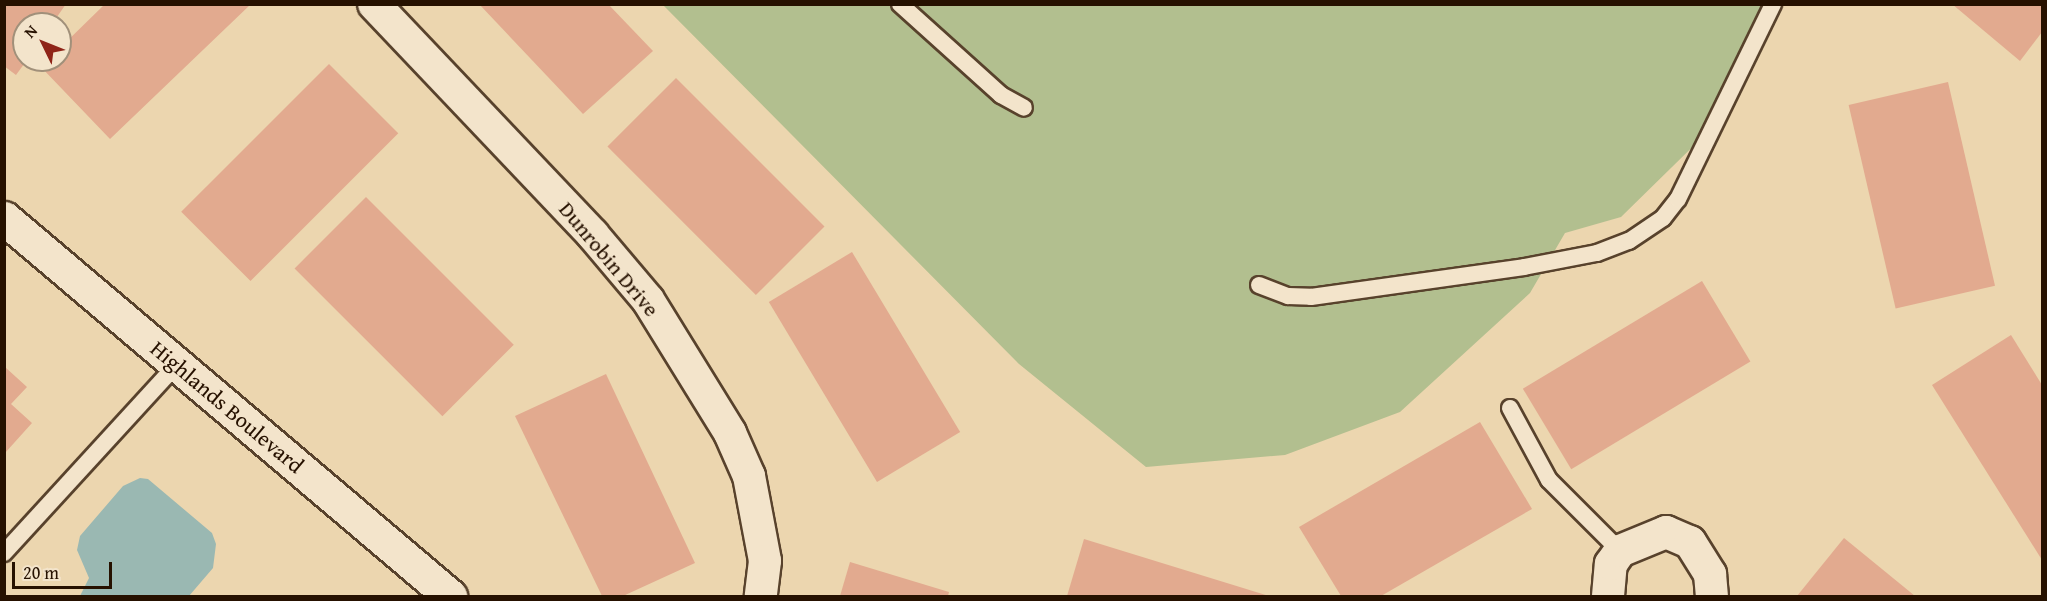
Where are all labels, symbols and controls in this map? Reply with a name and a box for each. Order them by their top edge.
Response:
north arrow [12,12,72,72]
text: N [18,19,43,43]
street label: Dunrobin Drive [553,196,665,322]
street label: Highlands Boulevard [145,335,309,479]
scale bar [15,550,116,588]
text: 20 m [23,559,59,586]

